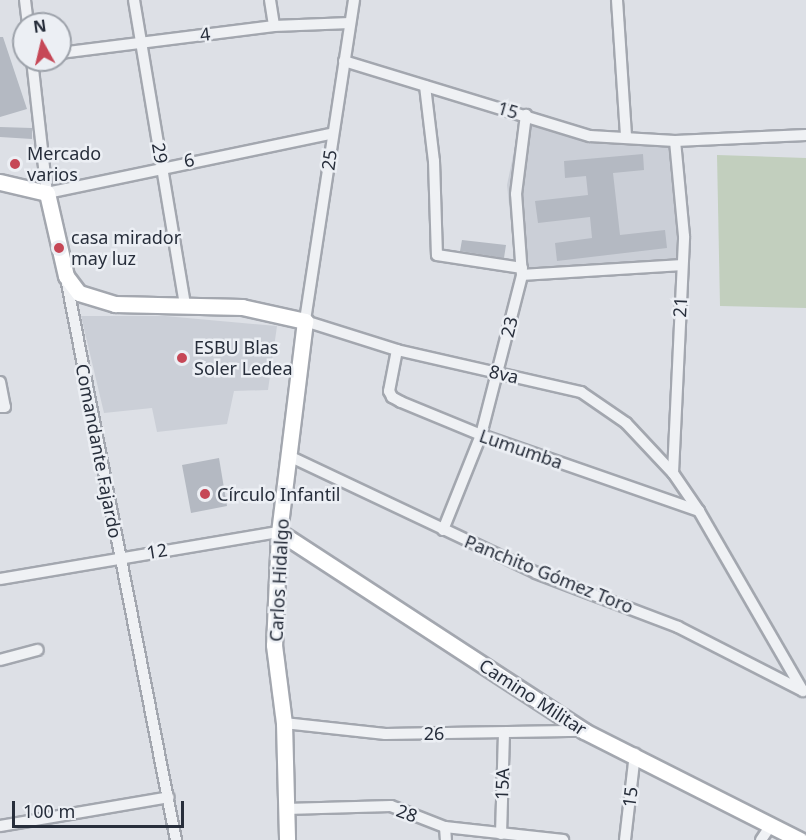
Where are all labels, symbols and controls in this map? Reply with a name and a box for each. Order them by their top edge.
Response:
north arrow [12,12,72,72]
text: N [32,14,48,38]
street label: 4 [199,23,211,45]
street label: 15 [495,97,521,123]
street label: 29 [148,141,172,165]
place label: Mercado varios [27,143,101,186]
street label: 6 [182,148,196,172]
street label: 25 [317,148,341,172]
marker: Mercado varios [8,157,22,171]
place label: casa mirador may luz [71,227,181,270]
marker: casa mirador may luz [52,241,66,255]
street label: 21 [669,296,691,318]
street label: 23 [496,314,522,340]
place label: ESBU Blas Soler Ledea [194,337,293,380]
marker: ESBU Blas Soler Ledea [175,351,189,365]
street label: 8va [487,360,521,388]
street label: Comandante Fajardo [71,362,127,540]
street label: Lumumba [477,425,565,473]
place label: Círculo Infantil [217,483,340,505]
marker: Círculo Infantil [198,487,212,501]
street label: Carlos Hidalgo [265,518,293,642]
street label: Panchito Gómez Toro [461,530,637,618]
street label: 12 [145,539,169,563]
street label: Camino Militar [475,654,591,740]
street label: 26 [424,722,444,744]
street label: 15A [491,768,513,800]
street label: 15 [618,785,642,809]
scale bar [15,789,188,827]
text: 100 m [23,799,75,823]
street label: 28 [394,799,420,827]

